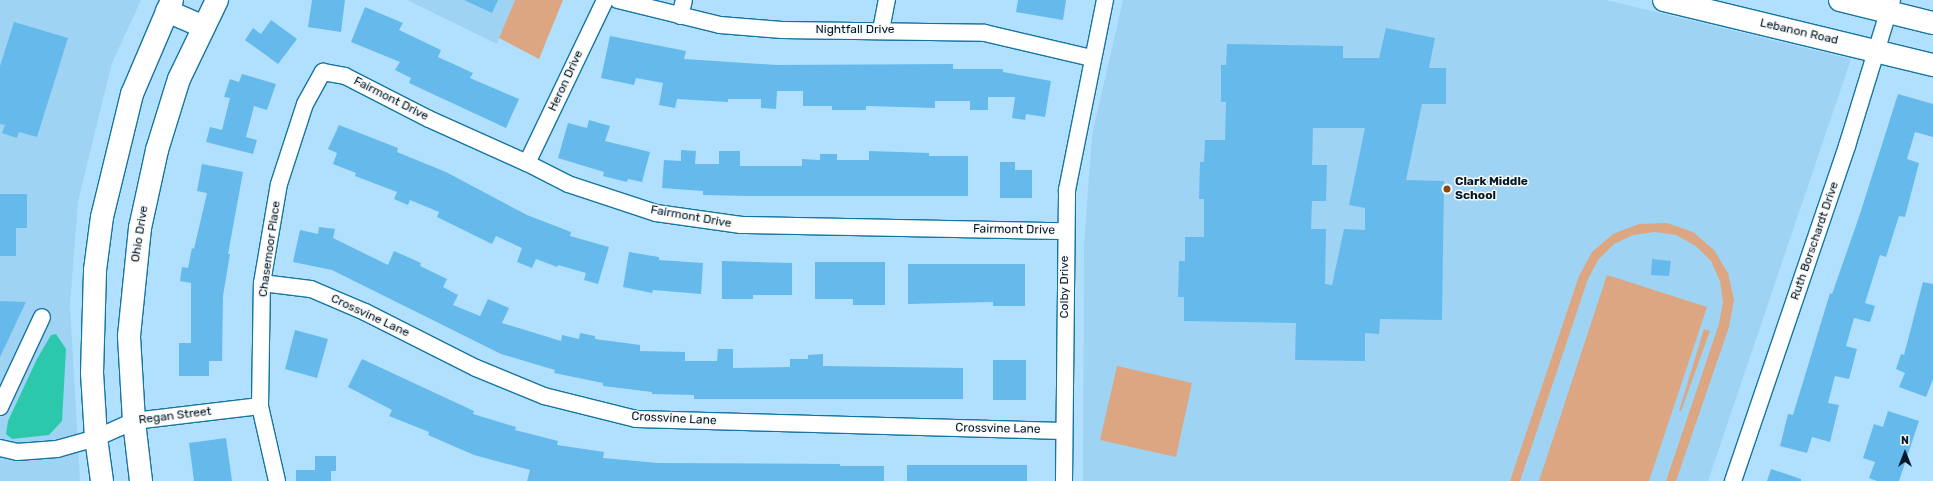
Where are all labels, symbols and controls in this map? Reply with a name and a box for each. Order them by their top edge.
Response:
street label: Lebanon Road [1758,16,1840,48]
street label: Nightfall Drive [815,23,895,37]
street label: Heron Drive [546,48,586,114]
street label: Fairmont Drive [351,74,431,124]
place label: Clark Middle School [1455,175,1528,203]
street label: Ruth Borschardt Drive [1788,180,1842,302]
marker: Clark Middle School [1442,184,1452,194]
street label: Chasemoor Place [256,200,284,298]
street label: Fairmont Drive [649,203,733,231]
street label: Ohio Drive [128,205,152,263]
street label: Fairmont Drive [973,222,1055,238]
street label: Colby Drive [1058,255,1072,319]
street label: Crossvine Lane [328,291,412,341]
street label: Regan Street [138,404,212,428]
street label: Crossvine Lane [631,410,717,428]
street label: Crossvine Lane [955,421,1041,437]
north arrow [1885,433,1925,473]
text: N [1901,434,1909,447]

